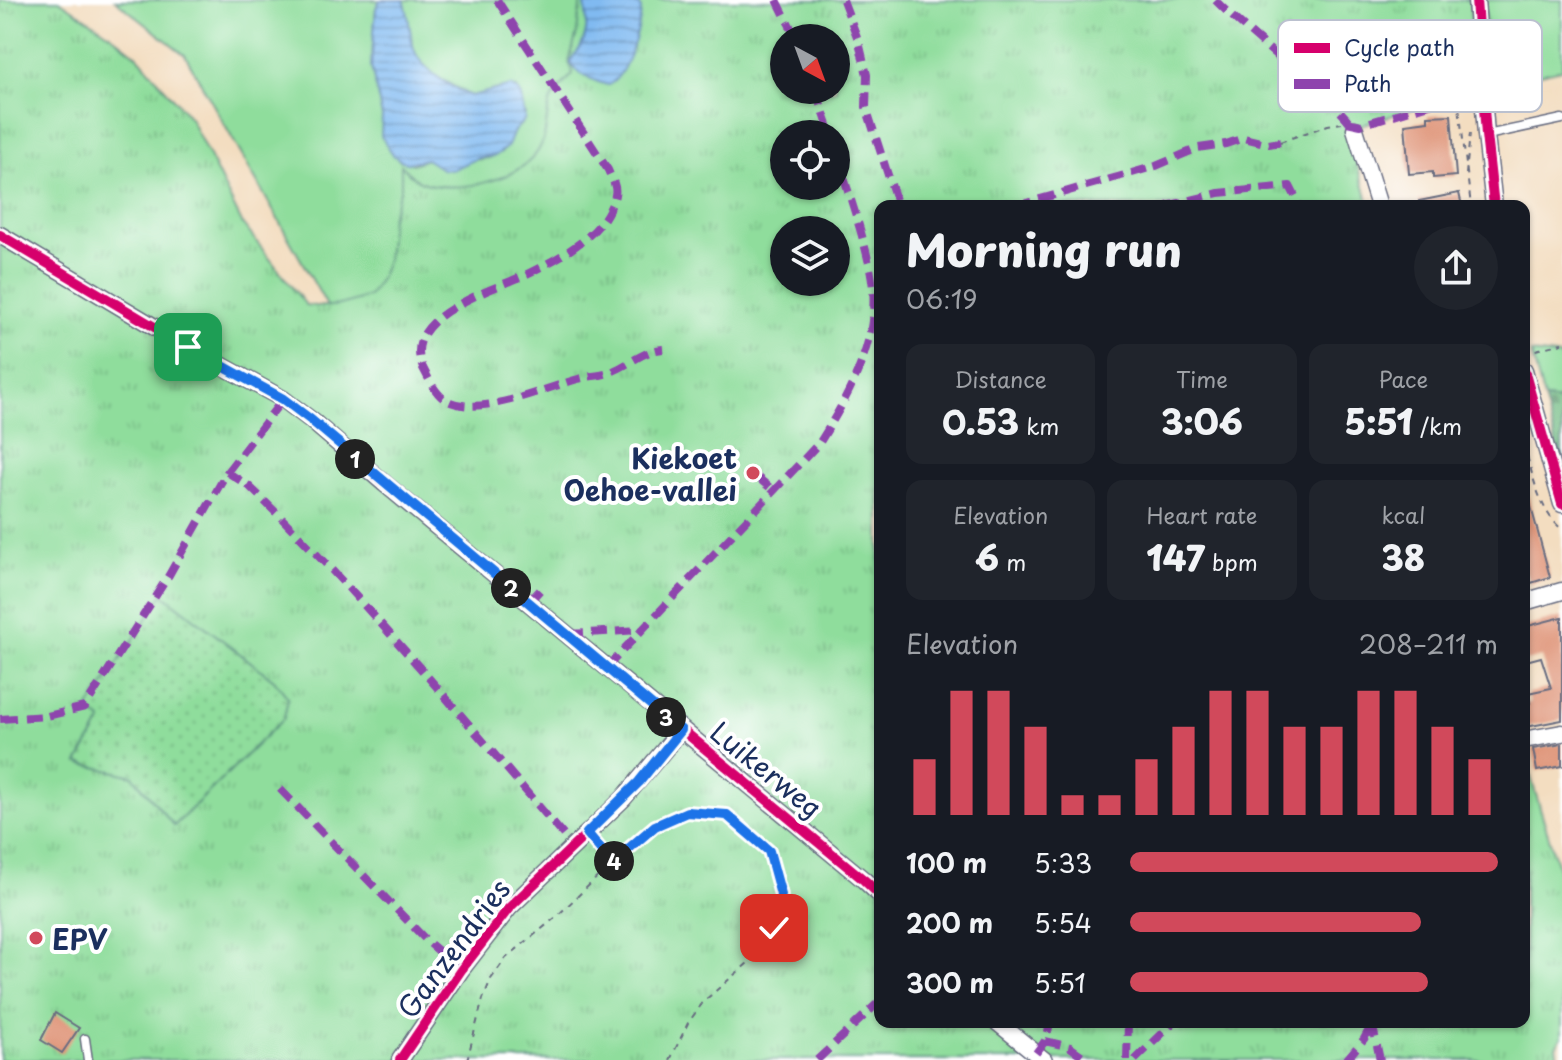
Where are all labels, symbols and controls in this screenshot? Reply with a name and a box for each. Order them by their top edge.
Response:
legend [1278,20,1542,112]
north arrow [770,24,850,104]
map controls [770,24,850,296]
text: Cycle path [1344,30,1455,63]
text: Path [1344,66,1392,99]
button: locate [770,120,850,200]
button: layers [770,216,850,296]
text: Morning run [906,216,1182,282]
button: share [1414,226,1498,310]
text: 06:19 [906,279,978,318]
pin [154,313,222,381]
icon: arrive [166,325,210,369]
text: Distance [955,362,1047,395]
text: Time [1176,362,1228,395]
text: Pace [1378,362,1428,395]
text: 0.53 [942,395,1019,447]
text: 3:06 [1161,395,1243,447]
text: 5:51 [1345,395,1413,447]
text: km [1019,409,1059,442]
text: /km [1413,409,1462,442]
place label: Kiekoet Oehoe-vallei [563,436,737,511]
pin: 1 [335,439,375,479]
text: 1 [350,442,360,475]
marker: Kiekoet Oehoe-vallei [744,464,762,482]
text: Elevation [953,498,1048,531]
text: Heart rate [1146,498,1258,531]
text: kcal [1381,498,1425,531]
text: 6 [975,531,999,583]
text: 147 [1146,531,1205,583]
text: 38 [1382,531,1425,583]
text: m [999,545,1026,578]
text: bpm [1205,545,1258,578]
pin: 2 [491,568,531,608]
text: 2 [503,571,519,604]
text: Elevation [906,624,1018,663]
text: 208–211 m [1359,624,1498,663]
pin: 3 [646,697,686,737]
text: 3 [659,700,673,733]
street label: Luikerweg [702,710,832,828]
pin: 4 [594,841,634,881]
text: 100 m [906,843,987,882]
text: 5:33 [1034,843,1092,882]
text: 4 [607,844,621,877]
street label: Ganzendries [386,869,520,1027]
pin [740,894,808,962]
text: 200 m [906,903,993,942]
text: 5:54 [1034,903,1092,942]
icon: check [752,906,796,950]
place label: EPV [52,917,108,960]
marker: EPV [27,929,45,947]
text: 300 m [906,963,994,1002]
text: 5:51 [1034,963,1086,1002]

